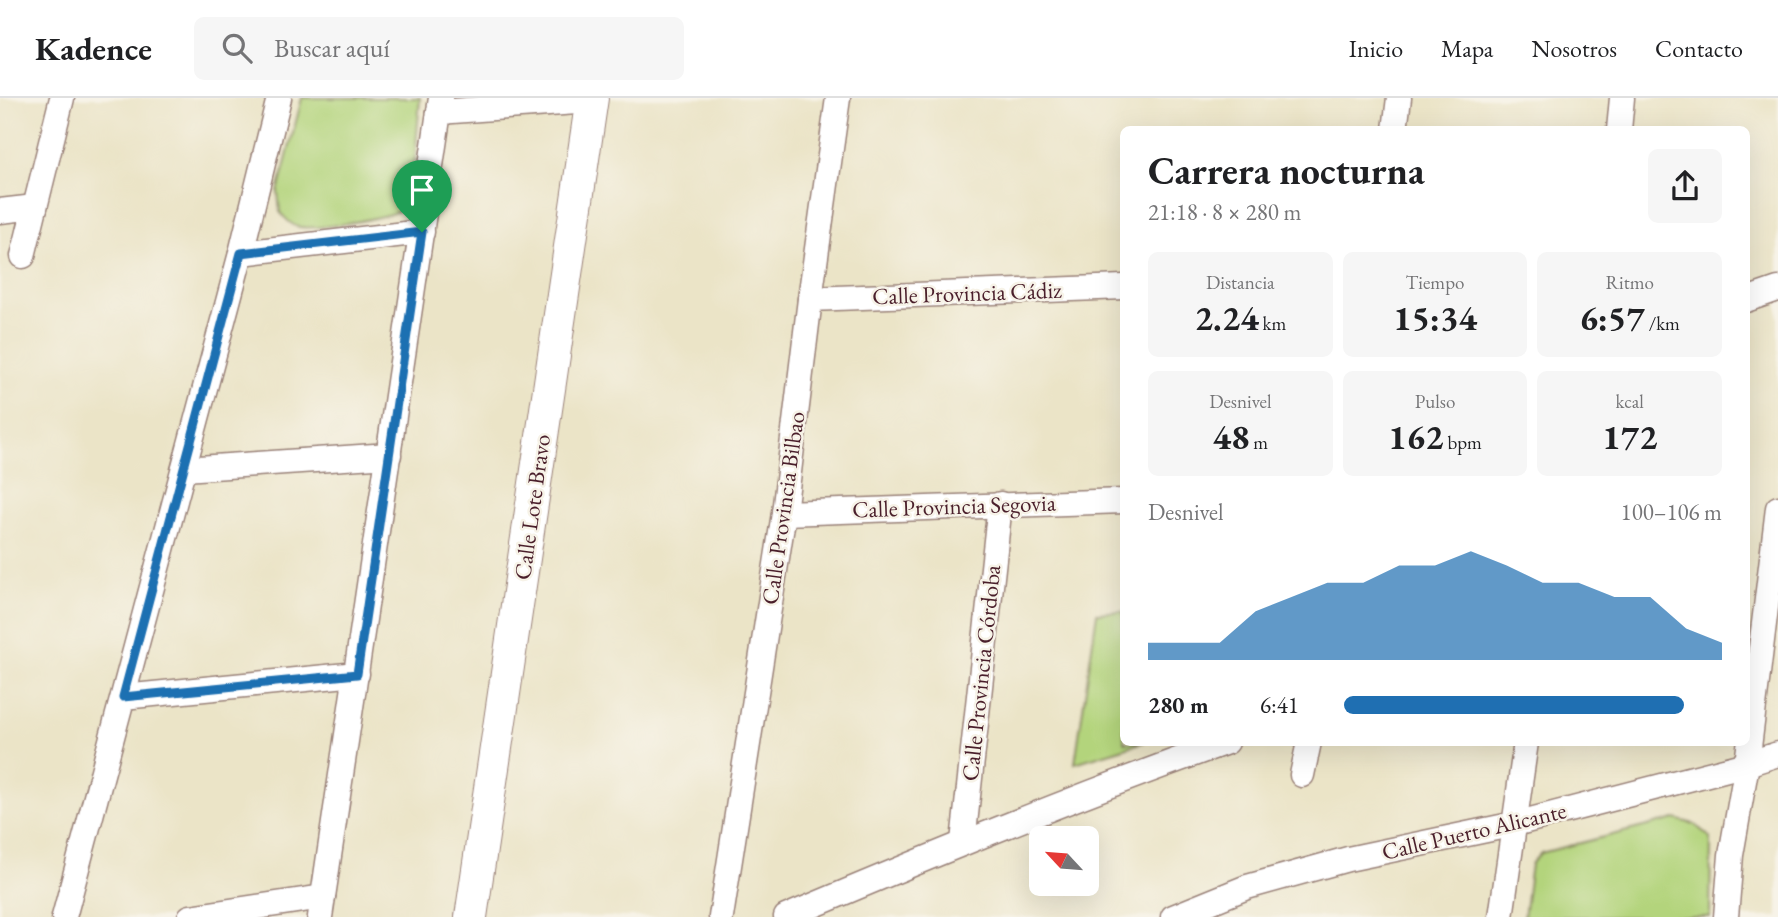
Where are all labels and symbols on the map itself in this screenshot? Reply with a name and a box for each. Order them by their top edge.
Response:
pin [392,160,452,232]
street label: Calle Provincia Cádiz [872,275,1063,311]
street label: Calle Provincia Bilbao [755,409,811,607]
street label: Calle Lote Bravo [507,432,557,582]
street label: Calle Provincia Segovia [852,487,1057,525]
street label: Calle Provincia Córdoba [955,563,1007,783]
street label: Calle Puerto Alicante [1379,795,1569,867]
north arrow [1029,826,1099,896]

